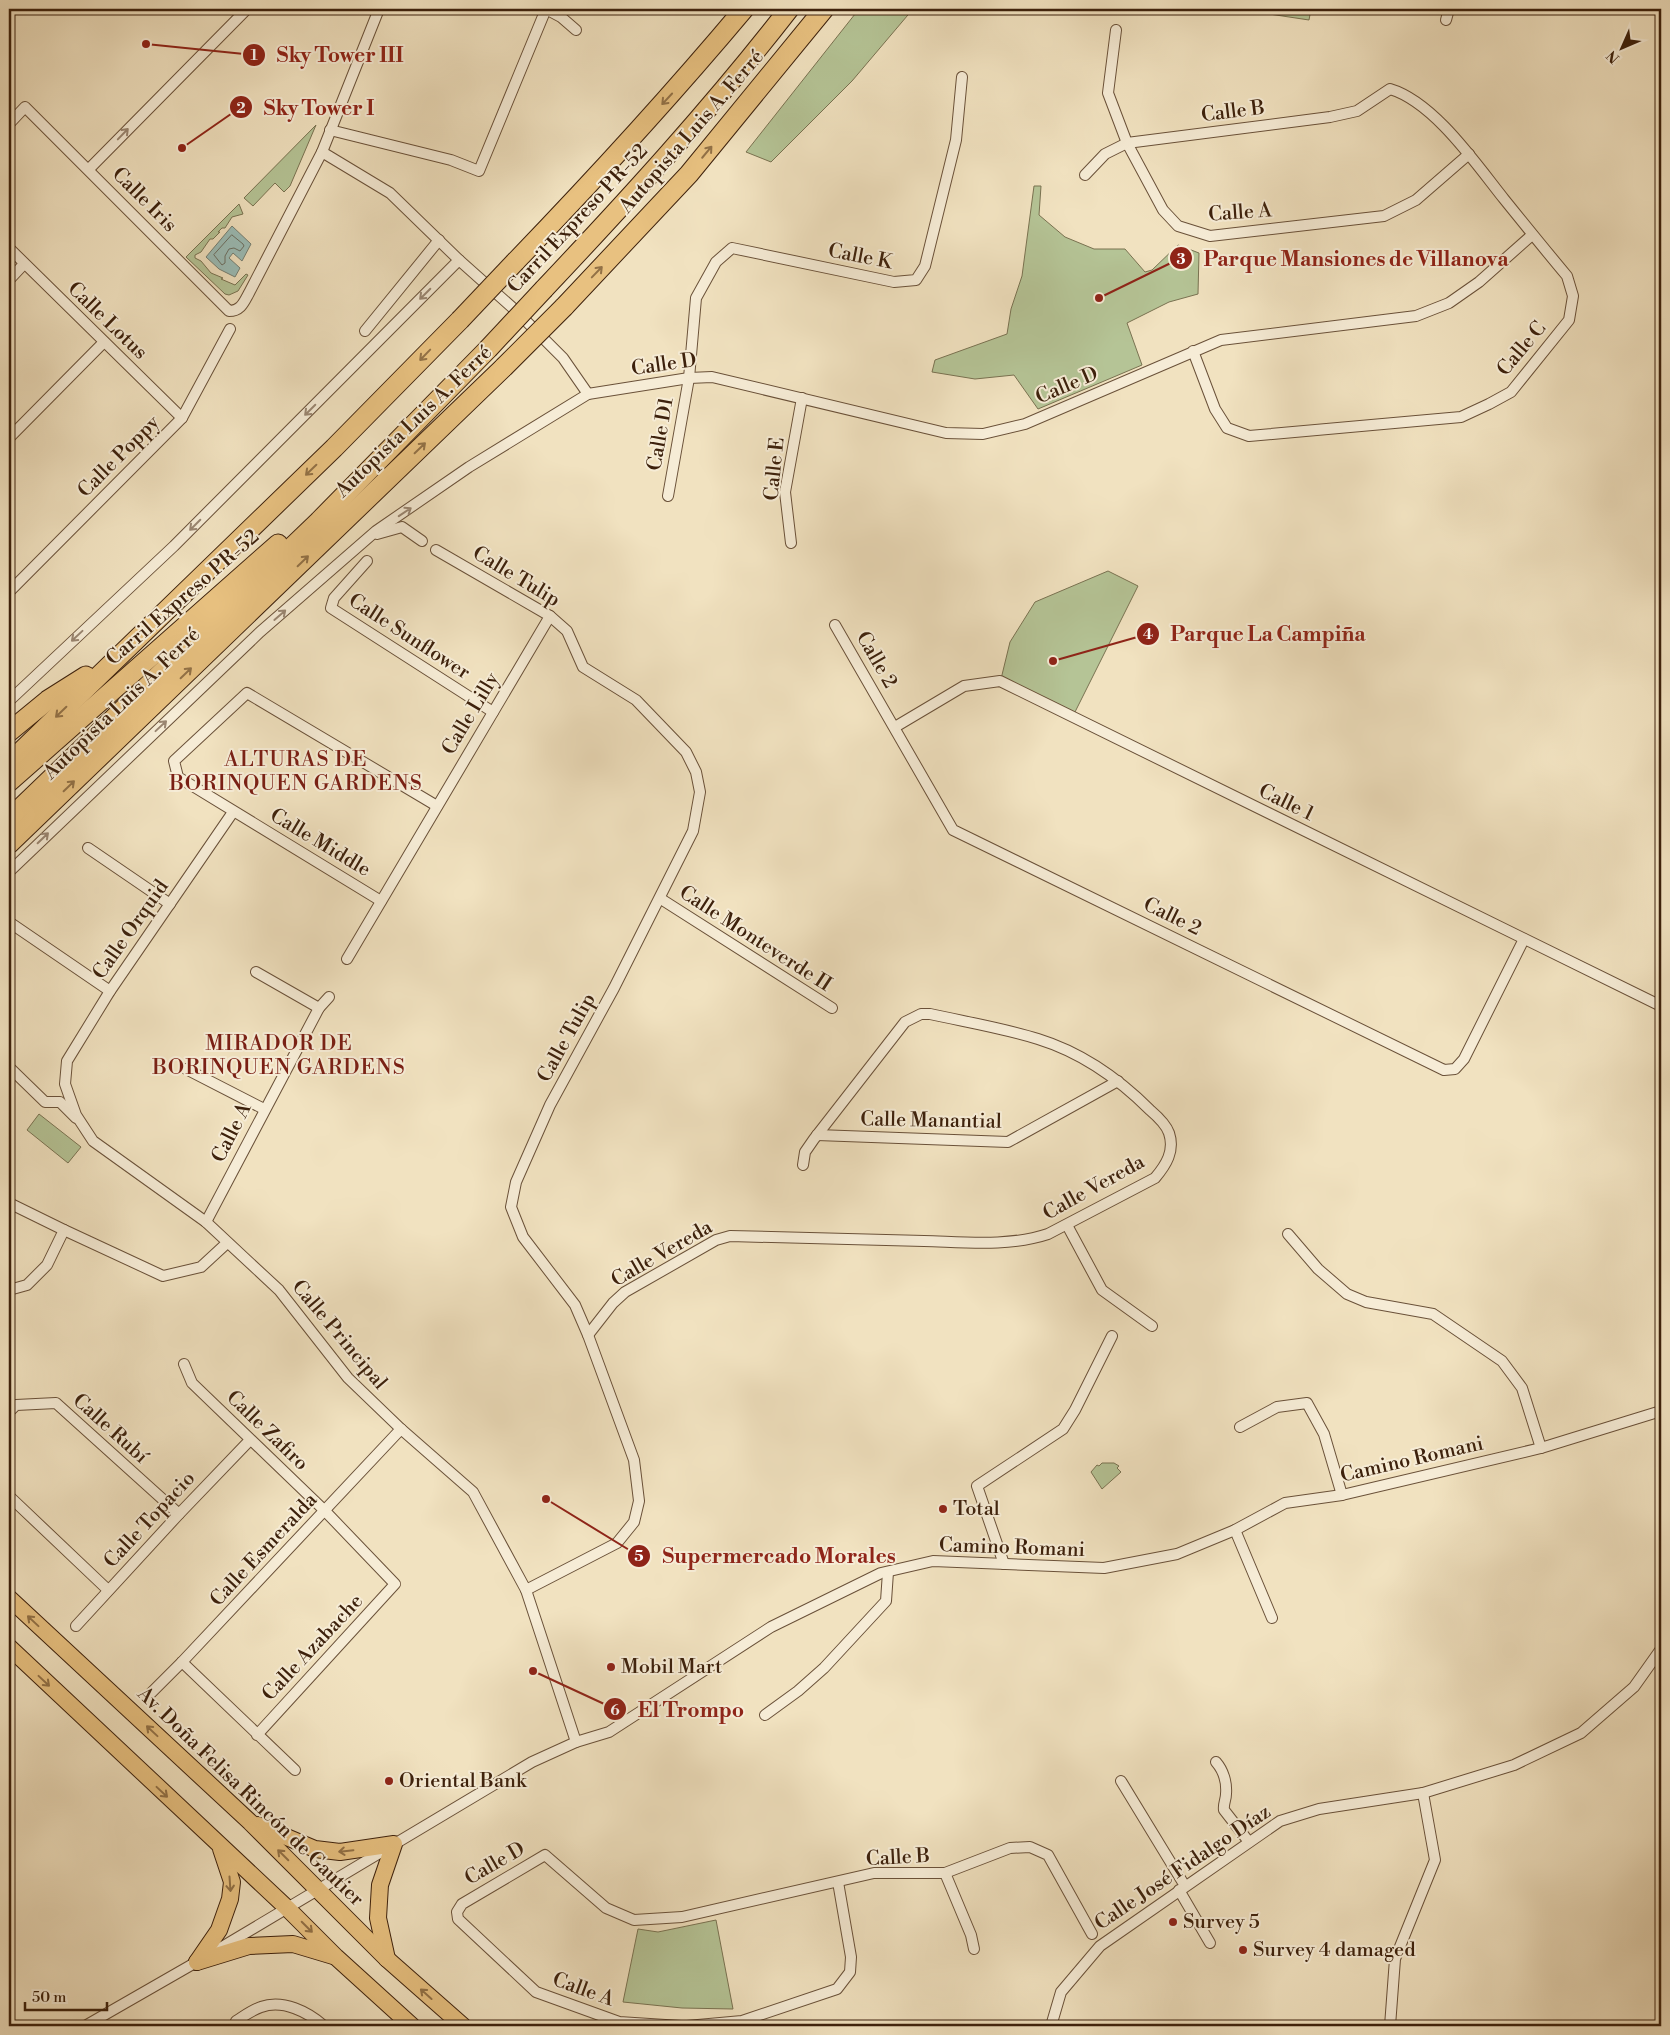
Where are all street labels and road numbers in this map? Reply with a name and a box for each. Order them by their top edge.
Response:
street label: Autopista Luis A. Ferré [614,45,770,220]
street label: Calle B [1200,96,1266,128]
street label: Carril Expreso PR-52 [502,139,654,299]
street label: Calle Iris [106,162,182,238]
street label: Calle A [1207,198,1274,228]
street label: Calle K [826,239,895,276]
street label: Calle Lotus [62,277,152,365]
street label: Calle C [1492,317,1552,381]
street label: Autopista Luis A. Ferré [330,341,498,504]
street label: Calle D [630,348,698,382]
street label: Calle D [1032,362,1102,410]
street label: Calle D1 [642,395,680,473]
street label: Calle Poppy [73,410,166,503]
street label: Calle E [759,436,791,502]
street label: Carril Expreso PR-52 [101,525,265,671]
street label: Calle Tulip [468,541,564,613]
street label: Calle Sunflower [343,588,475,686]
street label: Autopista Luis A. Ferré [38,623,206,786]
street label: Calle 2 [850,627,902,693]
street label: Calle Lilly [437,668,505,760]
street label: Calle 1 [1254,779,1318,827]
street label: Calle Middle [265,803,375,883]
street label: Calle Orquid [88,875,175,985]
street label: Calle Monteverde II [674,880,836,998]
street label: Calle 2 [1139,892,1205,942]
street label: Calle Tulip [532,989,602,1087]
street label: Calle A [206,1098,258,1167]
street label: Calle Manantial [860,1107,1002,1135]
street label: Calle Vereda [1039,1149,1150,1226]
street label: Calle Vereda [607,1215,718,1293]
street label: Calle Principal [286,1275,392,1395]
street label: Calle Zafiro [221,1386,313,1476]
street label: Calle Rubí [67,1389,154,1470]
street label: Camino Romani [1338,1431,1486,1489]
street label: Calle Topacio [99,1466,201,1574]
street label: Calle Esmeralda [205,1487,324,1612]
street label: Camino Romani [938,1533,1086,1563]
street label: Calle Azabache [257,1589,369,1707]
street label: Av. Doña Felisa Rincón de Gautier [131,1681,369,1912]
street label: Calle José Fidalgo Díaz [1090,1800,1276,1936]
street label: Calle D [460,1837,530,1891]
street label: Calle B [865,1844,931,1872]
street label: Calle A [549,1967,618,2013]

